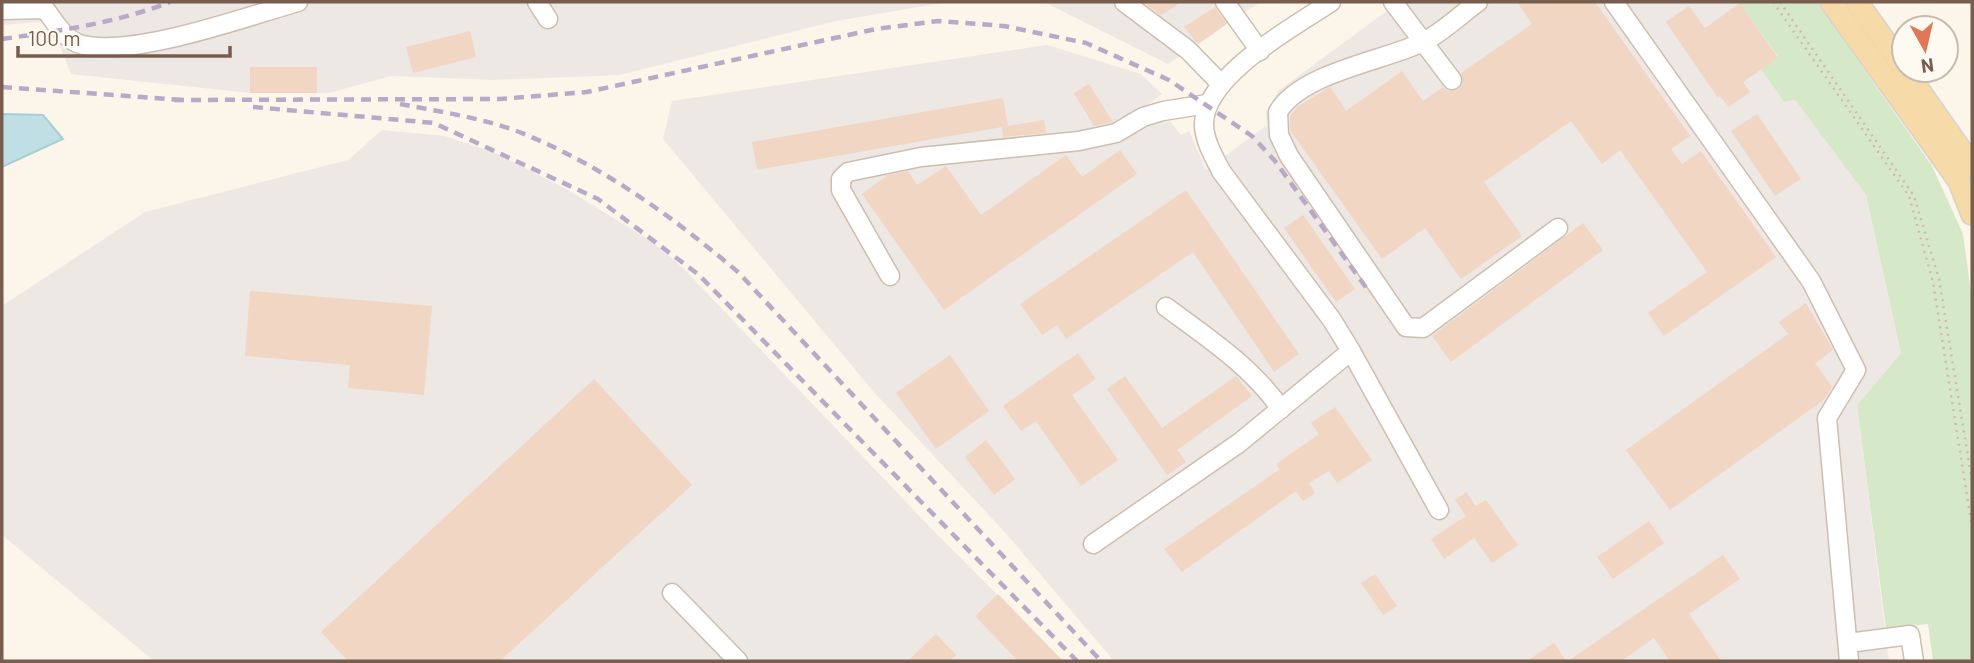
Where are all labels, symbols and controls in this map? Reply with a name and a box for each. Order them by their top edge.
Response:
scale bar [18,14,229,58]
north arrow [1890,14,1960,84]
text: 100 m [28,25,81,50]
text: N [1920,54,1935,79]

